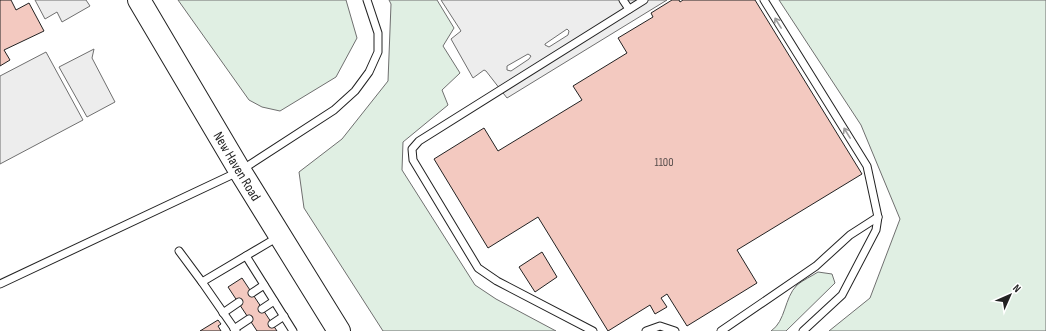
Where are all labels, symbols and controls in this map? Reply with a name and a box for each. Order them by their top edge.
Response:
one-way arrow [774,17,782,28]
one-way arrow [842,127,850,139]
street label: New Haven Road [210,129,264,204]
house number: 1100 [654,155,674,170]
north arrow [990,275,1030,315]
text: N [1010,282,1023,295]

